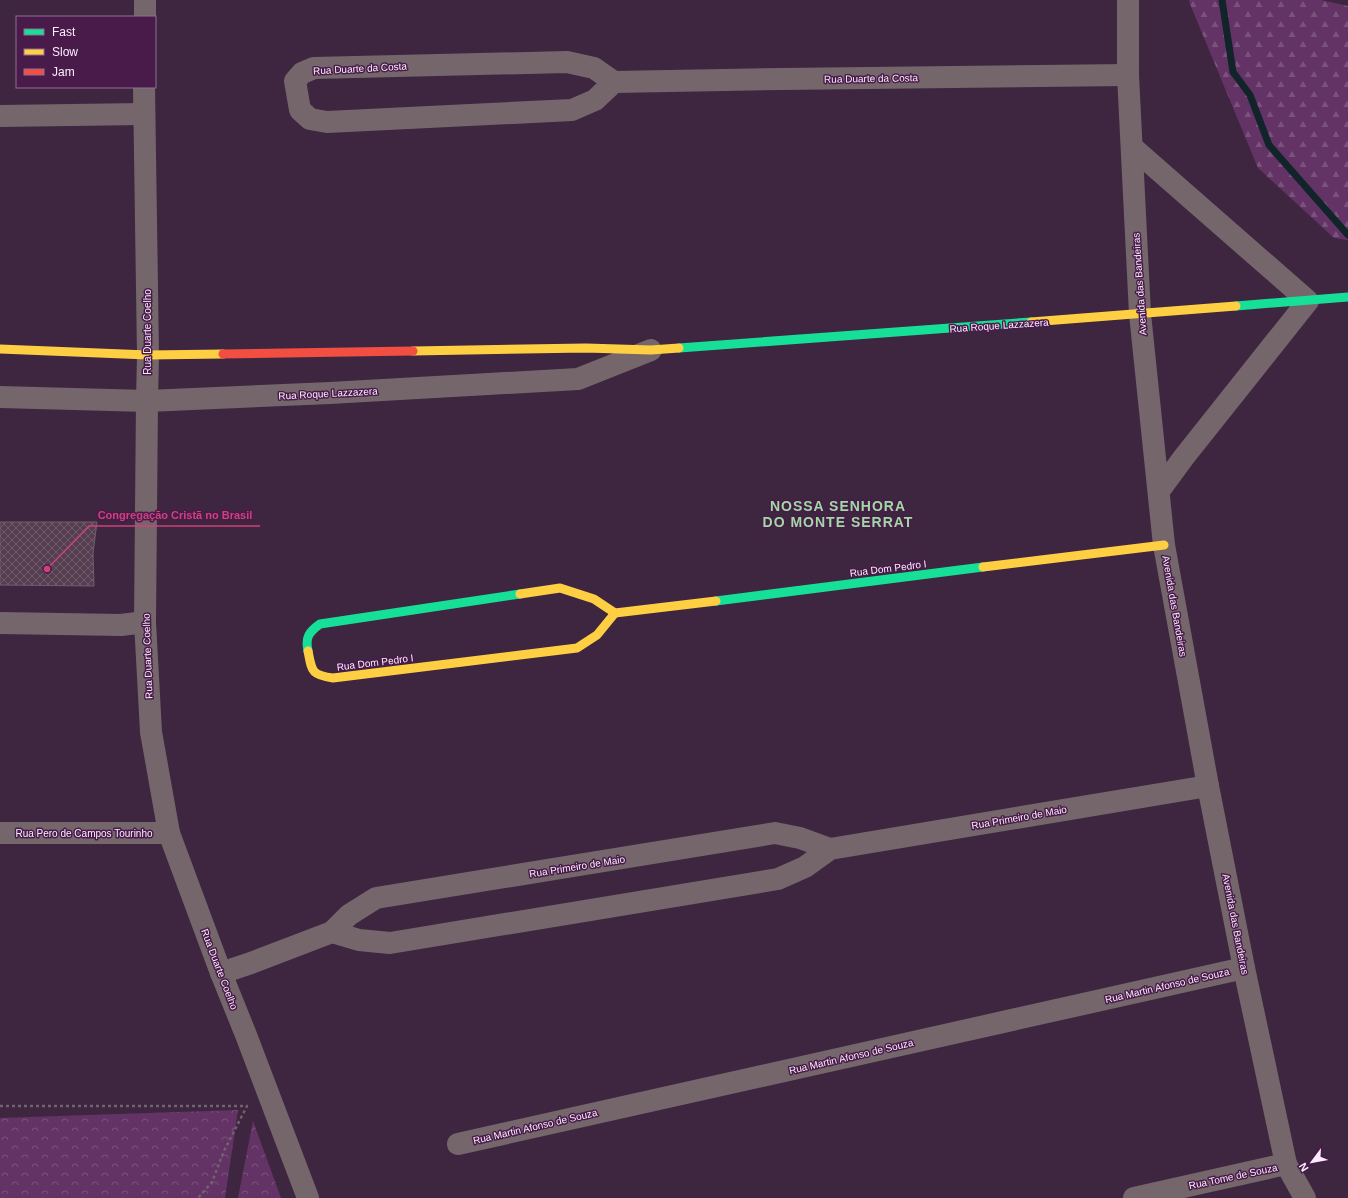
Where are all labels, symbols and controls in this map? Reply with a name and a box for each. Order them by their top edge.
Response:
legend [16,16,156,88]
text: Fast [52,25,76,39]
text: Slow [52,45,78,59]
street label: Rua Duarte da Costa [313,61,408,76]
text: Jam [52,65,75,79]
street label: Rua Duarte da Costa [824,72,918,85]
street label: Avenida das Bandeiras [1130,232,1149,336]
street label: Rua Duarte Coelho [142,289,153,375]
street label: Rua Roque Lazzazera [949,317,1049,334]
street label: Rua Roque Lazzazera [278,385,378,402]
district label: NOSSA SENHORA DO MONTE SERRAT [763,498,913,530]
callout: Congregação Cristã no Brasil [89,503,260,526]
text: Congregação Cristã no Brasil [98,509,252,521]
street label: Avenida das Bandeiras [1160,555,1189,658]
street label: Rua Dom Pedro I [849,558,927,579]
street label: Rua Duarte Coelho [140,613,154,699]
street label: Rua Dom Pedro I [336,652,414,673]
street label: Rua Primeiro de Maio [971,804,1068,831]
street label: Rua Pero de Campos Tourinho [15,828,153,839]
street label: Rua Primeiro de Maio [528,853,626,879]
street label: Avenida das Bandeiras [1220,873,1251,976]
street label: Rua Duarte Coelho [199,927,240,1012]
street label: Rua Martin Afonso de Souza [1104,966,1231,1005]
street label: Rua Martin Afonso de Souza [788,1037,915,1076]
street label: Rua Martin Afonso de Souza [472,1107,599,1146]
north arrow [1292,1142,1332,1182]
text: N [1296,1161,1311,1174]
street label: Rua Tome de Souza [1188,1162,1279,1191]

